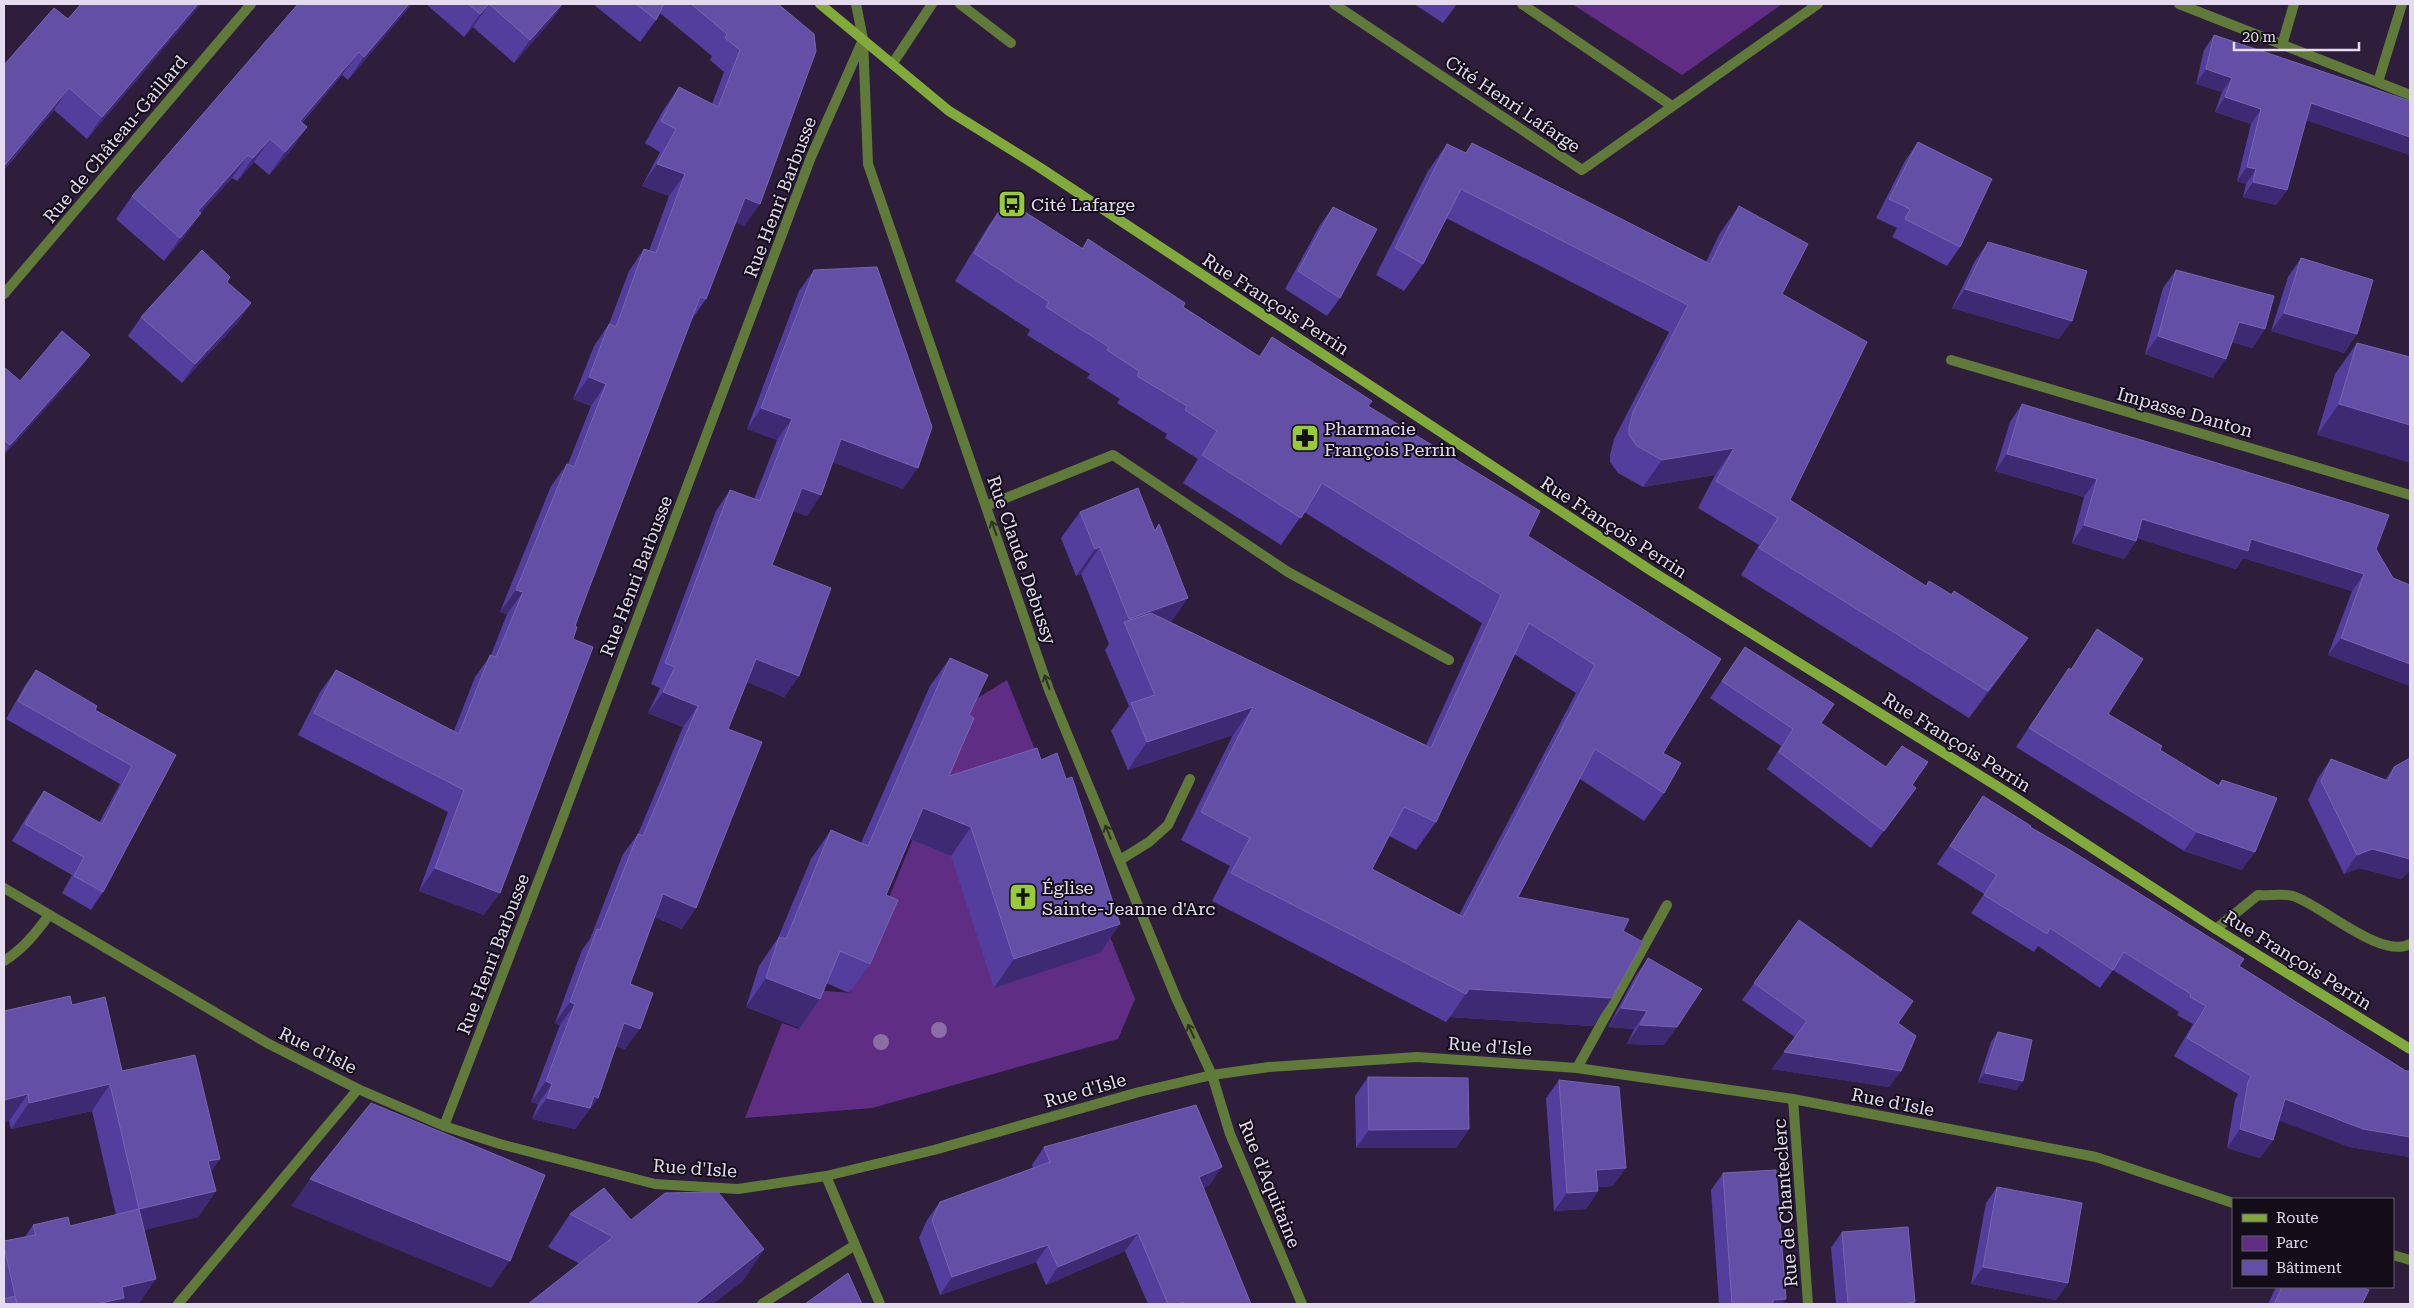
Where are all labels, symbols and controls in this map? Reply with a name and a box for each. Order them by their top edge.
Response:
scale bar [2234,20,2359,52]
text: 20 m [2242,28,2277,46]
street label: Rue de Château-Gaillard [39,51,192,227]
street label: Cité Henri Lafarge [1442,51,1585,157]
street label: Rue Henri Barbusse [740,114,820,280]
bus stop icon: Cité Lafarge [997,189,1027,219]
place label: Cité Lafarge [1031,194,1135,215]
street label: Rue François Perrin [1199,249,1353,359]
street label: Impasse Danton [2115,383,2256,442]
place label: Pharmacie François Perrin [1324,418,1457,460]
pharmacy icon: Pharmacie François Perrin [1290,423,1320,453]
street label: Rue François Perrin [1537,472,1691,582]
street label: Rue Claude Debussy [983,473,1061,648]
street label: Rue Henri Barbusse [596,493,676,659]
one-way arrow [989,521,998,537]
one-way arrow [1042,675,1051,690]
street label: Rue François Perrin [1879,688,2035,796]
one-way arrow [1103,825,1112,840]
street label: Rue Henri Barbusse [453,871,533,1037]
place label: Église Sainte-Jeanne d'Arc [1042,877,1215,919]
church icon: Église Sainte-Jeanne d'Arc [1008,882,1038,912]
street label: Rue François Perrin [2220,906,2376,1014]
street label: Rue d'Isle [276,1022,361,1078]
one-way arrow [1186,1024,1196,1039]
street label: Rue d'Isle [1447,1033,1533,1059]
street label: Rue d'Isle [1042,1068,1128,1112]
street label: Rue d'Isle [1850,1084,1936,1120]
street label: Rue d'Aquitaine [1235,1117,1305,1251]
street label: Rue de Chanteclerc [1769,1118,1801,1288]
street label: Rue d'Isle [652,1155,738,1181]
legend [2232,1198,2394,1288]
text: Route [2276,1209,2318,1227]
text: Parc [2276,1234,2308,1252]
text: Bâtiment [2276,1259,2342,1277]

